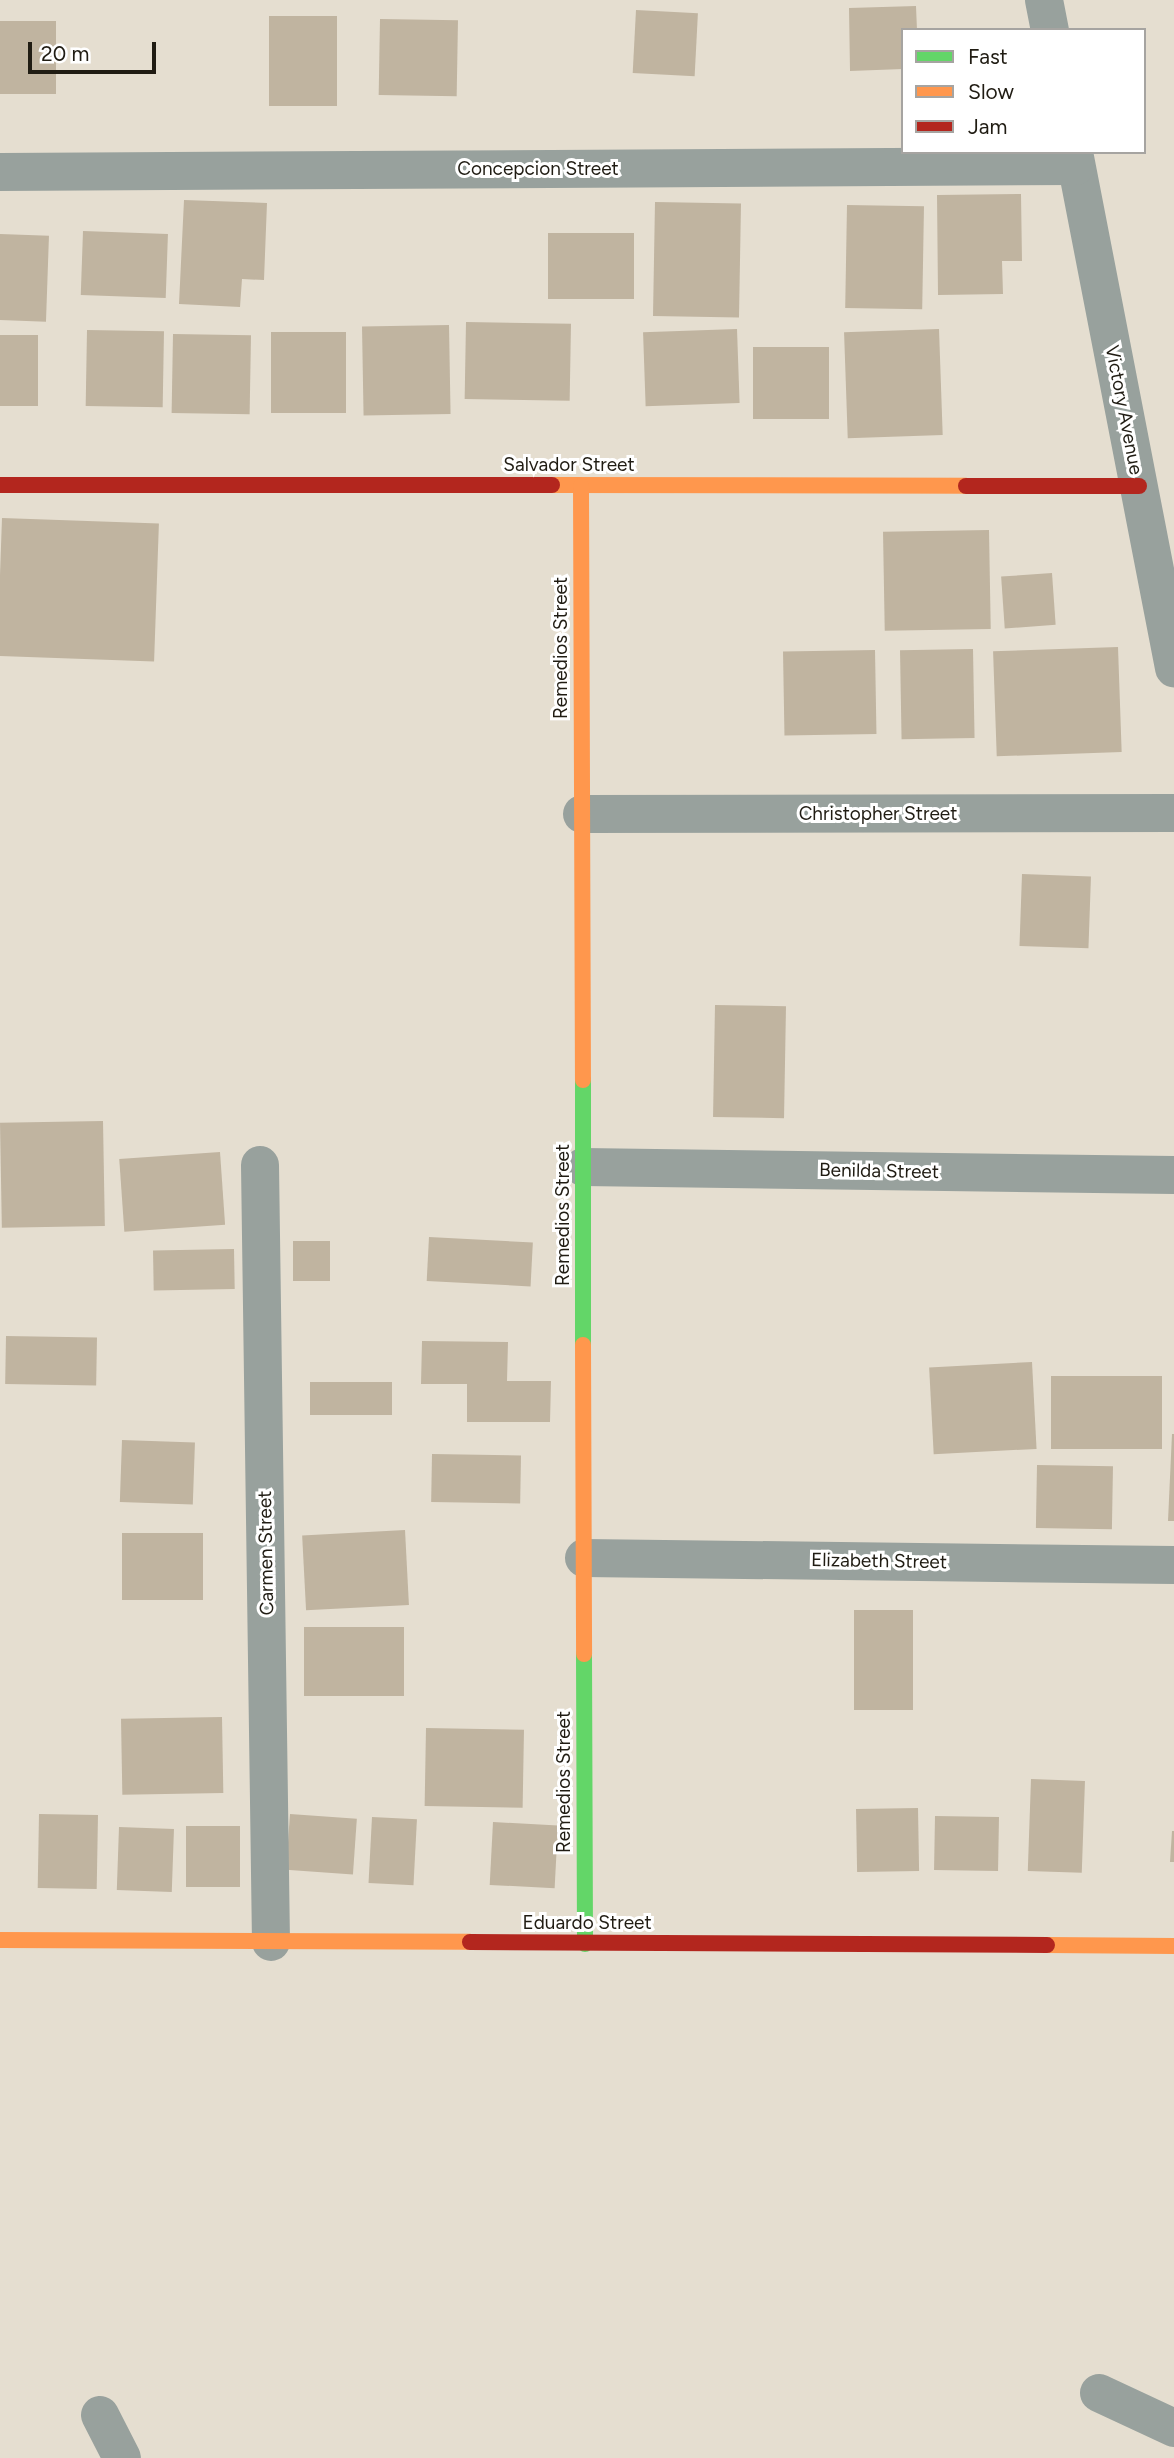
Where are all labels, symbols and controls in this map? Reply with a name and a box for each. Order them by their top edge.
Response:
scale bar [32,28,159,72]
legend [901,28,1146,154]
text: 20 m [41,41,89,66]
text: Fast [968,44,1008,69]
text: Slow [968,79,1014,104]
text: Jam [968,114,1007,139]
street label: Concepcion Street [457,158,619,180]
street label: Victory Avenue [1100,343,1148,477]
street label: Salvador Street [503,454,635,476]
street label: Remedios Street [550,577,572,719]
street label: Christopher Street [799,803,957,825]
street label: Remedios Street [552,1144,574,1286]
street label: Benilda Street [819,1159,939,1183]
street label: Carmen Street [254,1490,278,1616]
street label: Elizabeth Street [811,1548,947,1574]
street label: Remedios Street [553,1711,575,1853]
street label: Eduardo Street [522,1912,652,1934]

